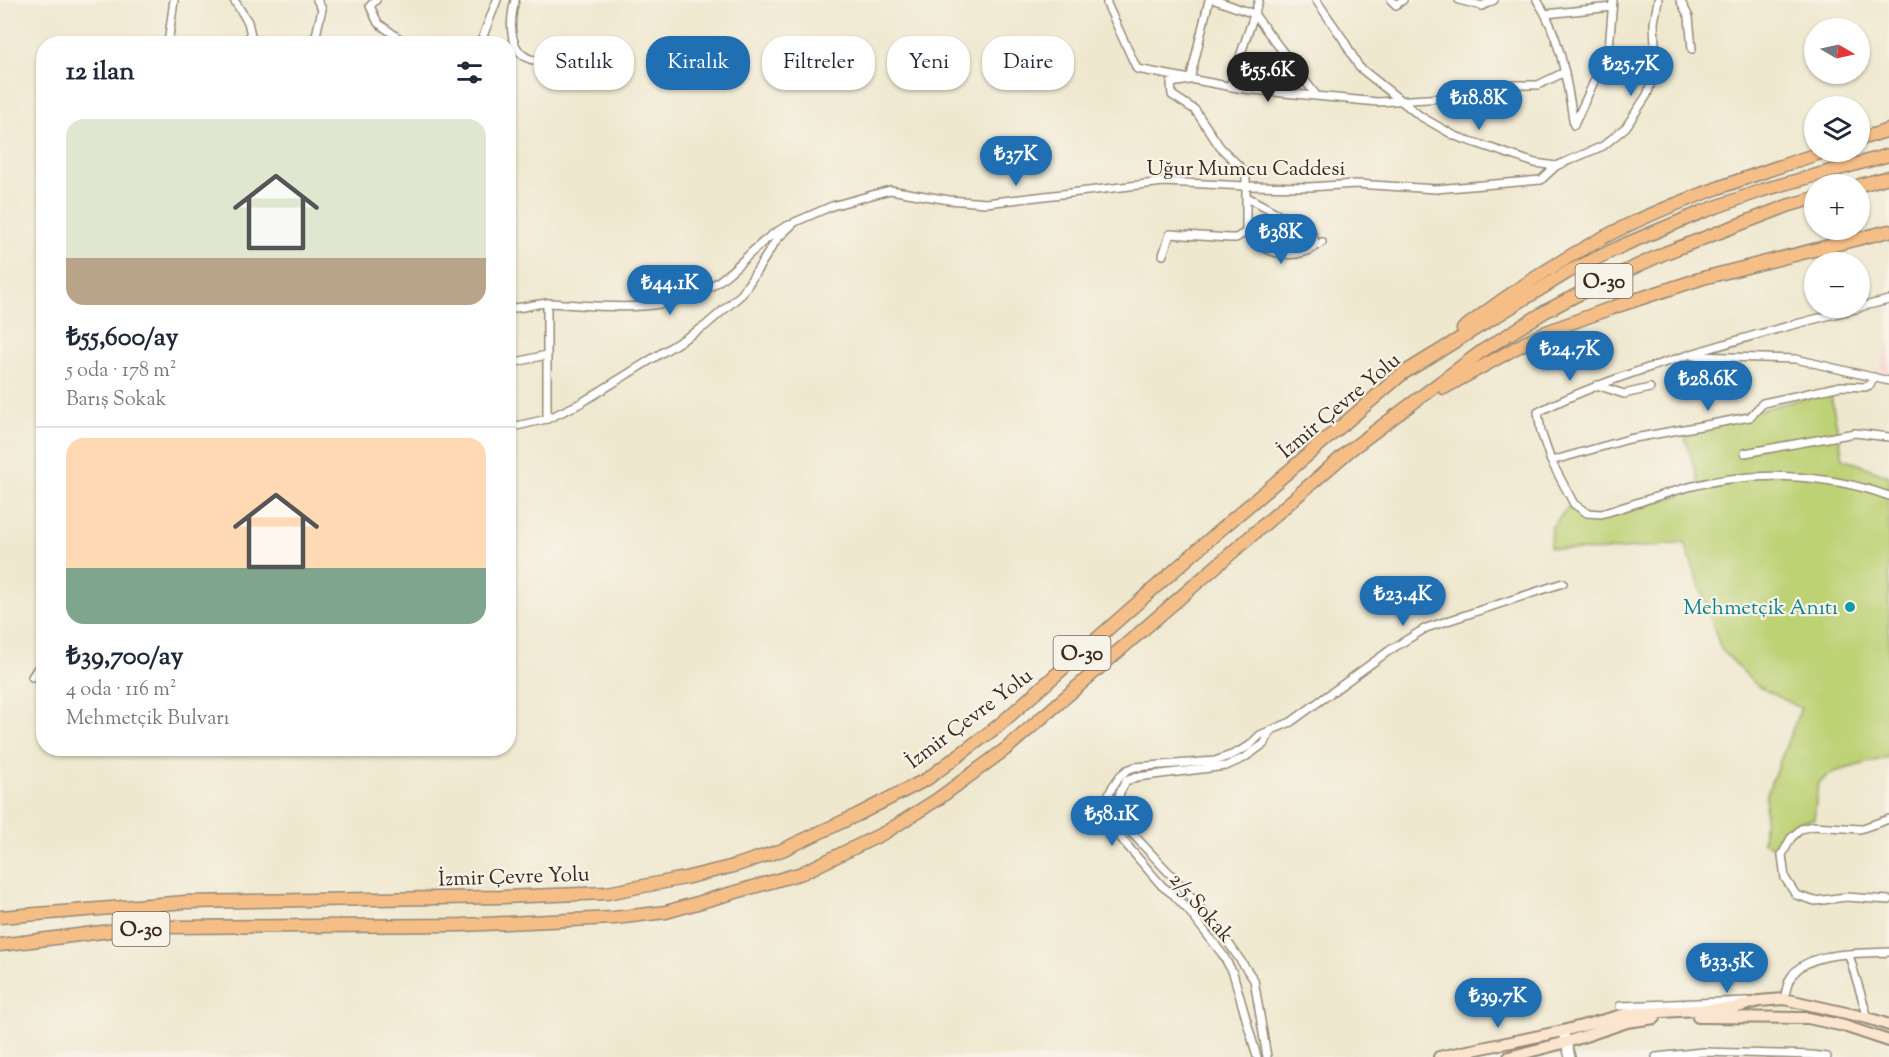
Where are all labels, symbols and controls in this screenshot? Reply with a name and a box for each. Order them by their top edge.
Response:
north arrow [1804,18,1870,84]
map controls [1804,18,1870,318]
chip: Satılık [534,36,634,90]
chip: Kiralık [646,36,750,90]
chip: Filtreler [762,36,875,90]
chip: Yeni [887,36,970,90]
chip: Daire [982,36,1074,90]
pin: ₺25.7K [1582,46,1680,97]
text: ₺25.7K [1602,51,1660,80]
pin: ₺55.6K [1219,52,1317,103]
text: 12 ilan [66,54,135,91]
icon: filters [453,56,486,89]
text: ₺55.6K [1241,57,1295,86]
pin: ₺18.8K [1430,80,1528,131]
text: ₺18.8K [1450,85,1508,114]
button: layers [1804,96,1870,162]
pin: ₺37K [980,136,1052,187]
text: ₺37K [994,141,1038,170]
street label: Uğur Mumcu Caddesi [1146,155,1346,185]
icon: home [222,158,330,266]
button: + [1804,174,1870,240]
pin: ₺38K [1245,214,1317,265]
text: ₺38K [1259,219,1303,248]
button: − [1804,252,1870,318]
road number: O-30 [1576,264,1632,298]
pin: ₺44.1K [621,265,719,316]
text: ₺44.1K [641,270,699,299]
text: ₺55,600/ay [66,320,178,357]
pin: ₺24.7K [1521,331,1619,382]
text: ₺24.7K [1540,336,1600,365]
street label: İzmir Çevre Yolu [1273,346,1408,467]
text: 5 oda · 178 m² [66,357,176,386]
pin: ₺28.6K [1659,361,1757,412]
text: ₺28.6K [1678,366,1738,395]
text: Barış Sokak [66,386,167,415]
icon: home [222,477,330,585]
pin: ₺23.4K [1354,576,1452,627]
text: ₺23.4K [1374,581,1432,610]
place label: Mehmetçik Anıtı [1683,594,1838,624]
marker: Mehmetçik Anıtı [1843,600,1857,614]
road number: O-30 [1054,636,1110,670]
text: ₺39,700/ay [66,639,183,676]
street label: İzmir Çevre Yolu [901,662,1040,777]
text: 4 oda · 116 m² [66,676,176,705]
text: Mehmetçik Bulvarı [66,705,229,734]
pin: ₺58.1K [1063,796,1161,847]
text: ₺58.1K [1085,801,1139,830]
street label: İzmir Çevre Yolu [438,860,590,896]
street label: 2/5 Sokak [1161,866,1240,951]
road number: O-30 [112,912,170,946]
pin: ₺33.5K [1678,943,1776,994]
text: ₺33.5K [1700,948,1754,977]
pin: ₺39.7K [1449,978,1547,1029]
text: ₺39.7K [1469,983,1527,1012]

